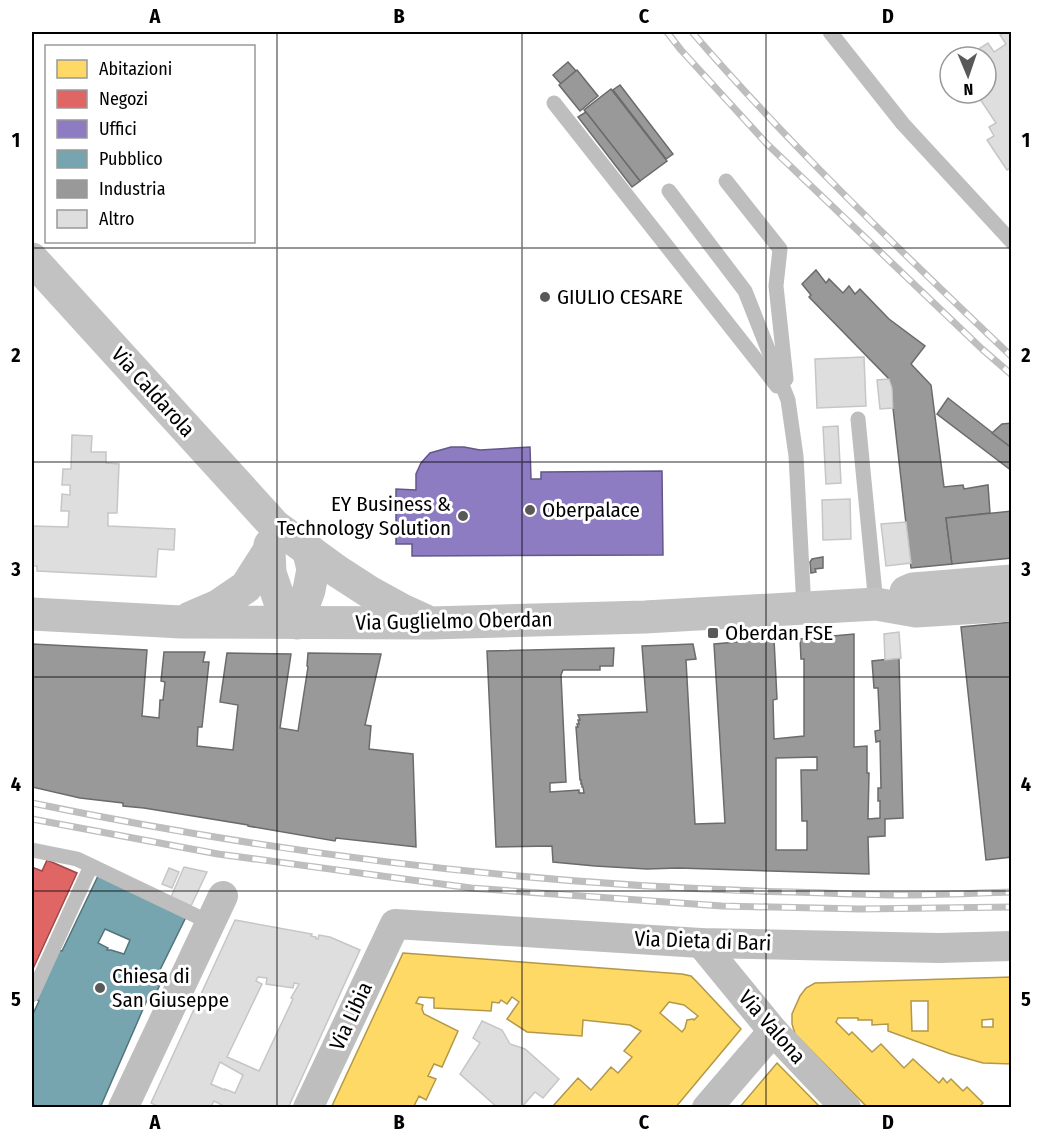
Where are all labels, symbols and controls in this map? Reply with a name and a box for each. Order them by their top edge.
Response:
text: A [149,4,162,28]
text: B [393,4,405,28]
text: C [639,4,650,28]
text: D [882,4,894,28]
legend [45,45,255,243]
north arrow [938,45,998,105]
text: Abitazioni [99,58,172,80]
text: N [963,80,974,99]
text: Negozi [99,88,148,110]
text: Uffici [99,118,137,140]
text: 1 [12,128,20,152]
text: 1 [1022,128,1030,152]
text: Pubblico [99,148,163,170]
text: Industria [99,178,166,200]
text: Altro [99,208,134,230]
place label: GIULIO CESARE [557,284,683,310]
marker: GIULIO CESARE [538,290,552,304]
street label: Via Caldarola [106,342,200,442]
text: 2 [10,343,21,367]
text: 2 [1020,343,1031,367]
place label: EY Business & Technology Solution [277,491,451,541]
place label: Oberpalace [542,497,640,523]
marker: Oberpalace [523,503,537,517]
marker: EY Business & Technology Solution [456,509,470,523]
text: 3 [10,557,21,581]
text: 3 [1020,557,1031,581]
street label: Via Guglielmo Oberdan [355,606,553,636]
place label: Oberdan FSE [725,620,833,646]
marker: Oberdan FSE [706,626,720,640]
text: 4 [11,772,21,796]
text: 4 [1021,772,1031,796]
street label: Via Dieta di Bari [634,926,772,956]
place label: Chiesa di San Giuseppe [112,963,229,1013]
street label: Via Libia [324,978,378,1054]
marker: Chiesa di San Giuseppe [93,981,107,995]
street label: Via Valona [733,985,811,1069]
text: 5 [11,987,21,1011]
text: 5 [1021,987,1031,1011]
text: A [149,1110,162,1134]
text: B [393,1110,405,1134]
text: C [639,1110,650,1134]
text: D [882,1110,894,1134]

